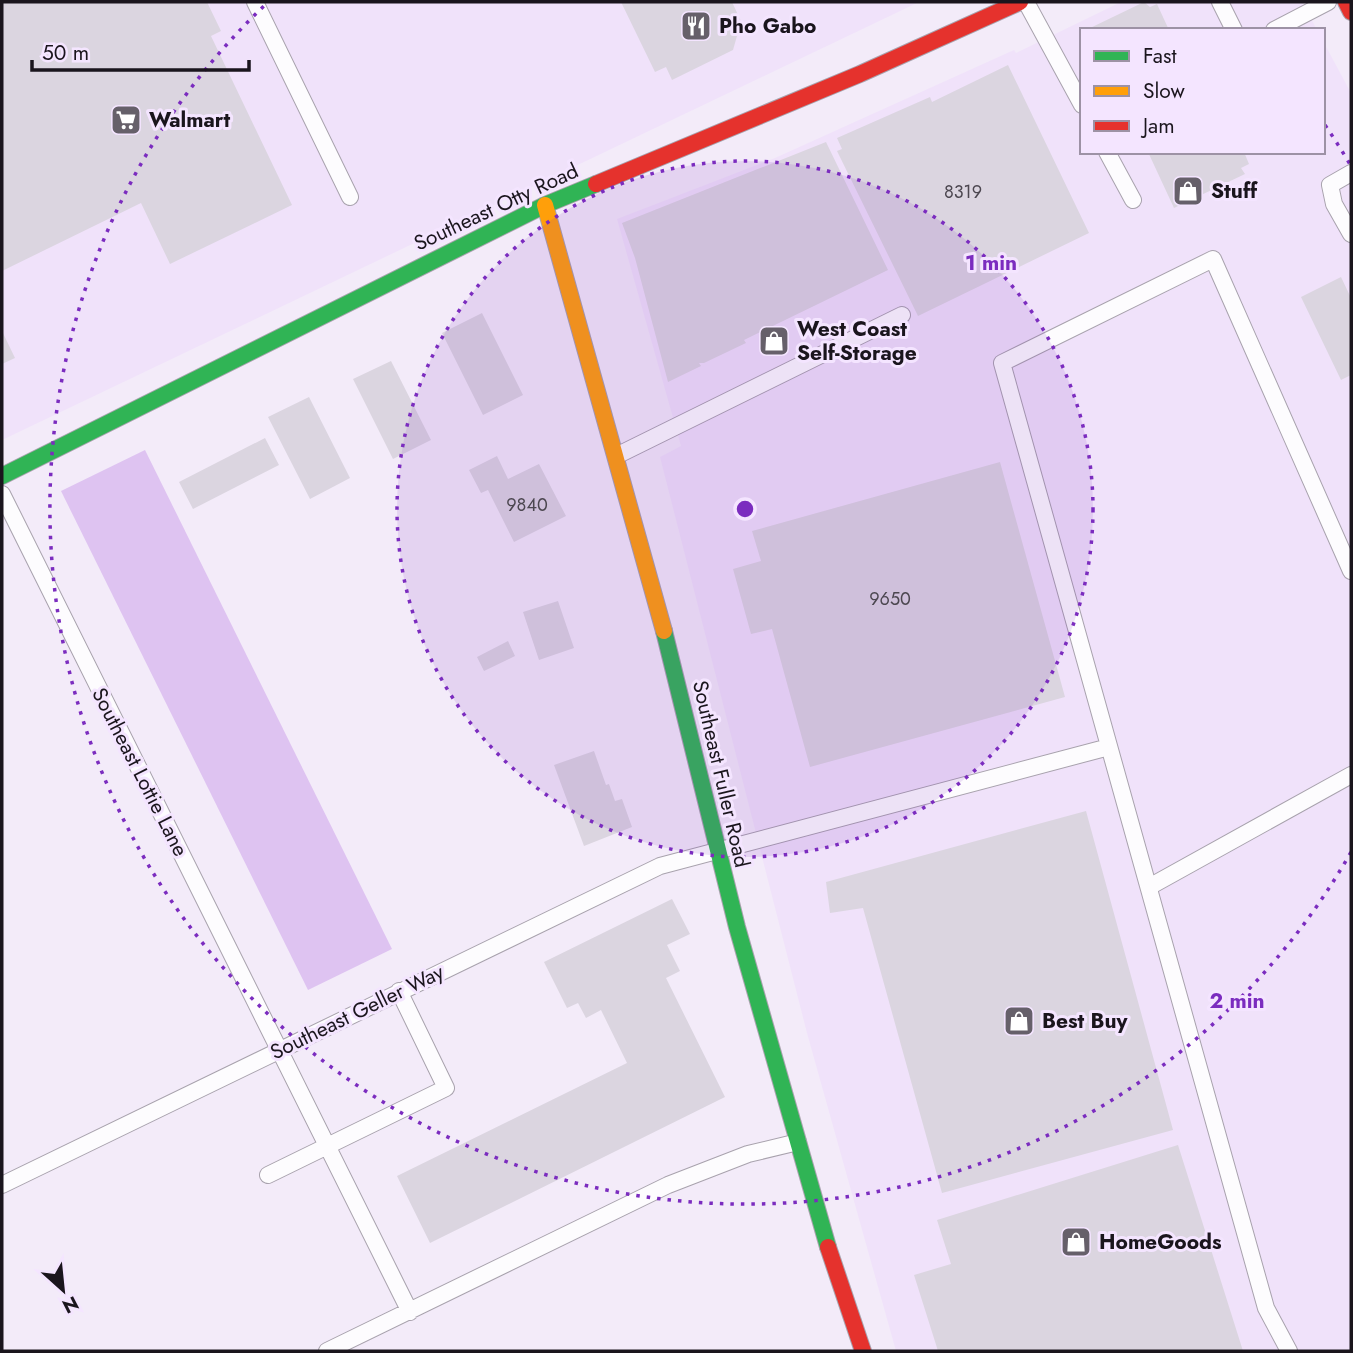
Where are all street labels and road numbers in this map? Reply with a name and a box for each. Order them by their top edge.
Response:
street label: Southeast Otty Road [409,156,583,258]
street label: Southeast Fuller Road [685,677,757,871]
street label: Southeast Lottie Lane [84,682,196,862]
street label: Southeast Geller Way [265,957,450,1067]

